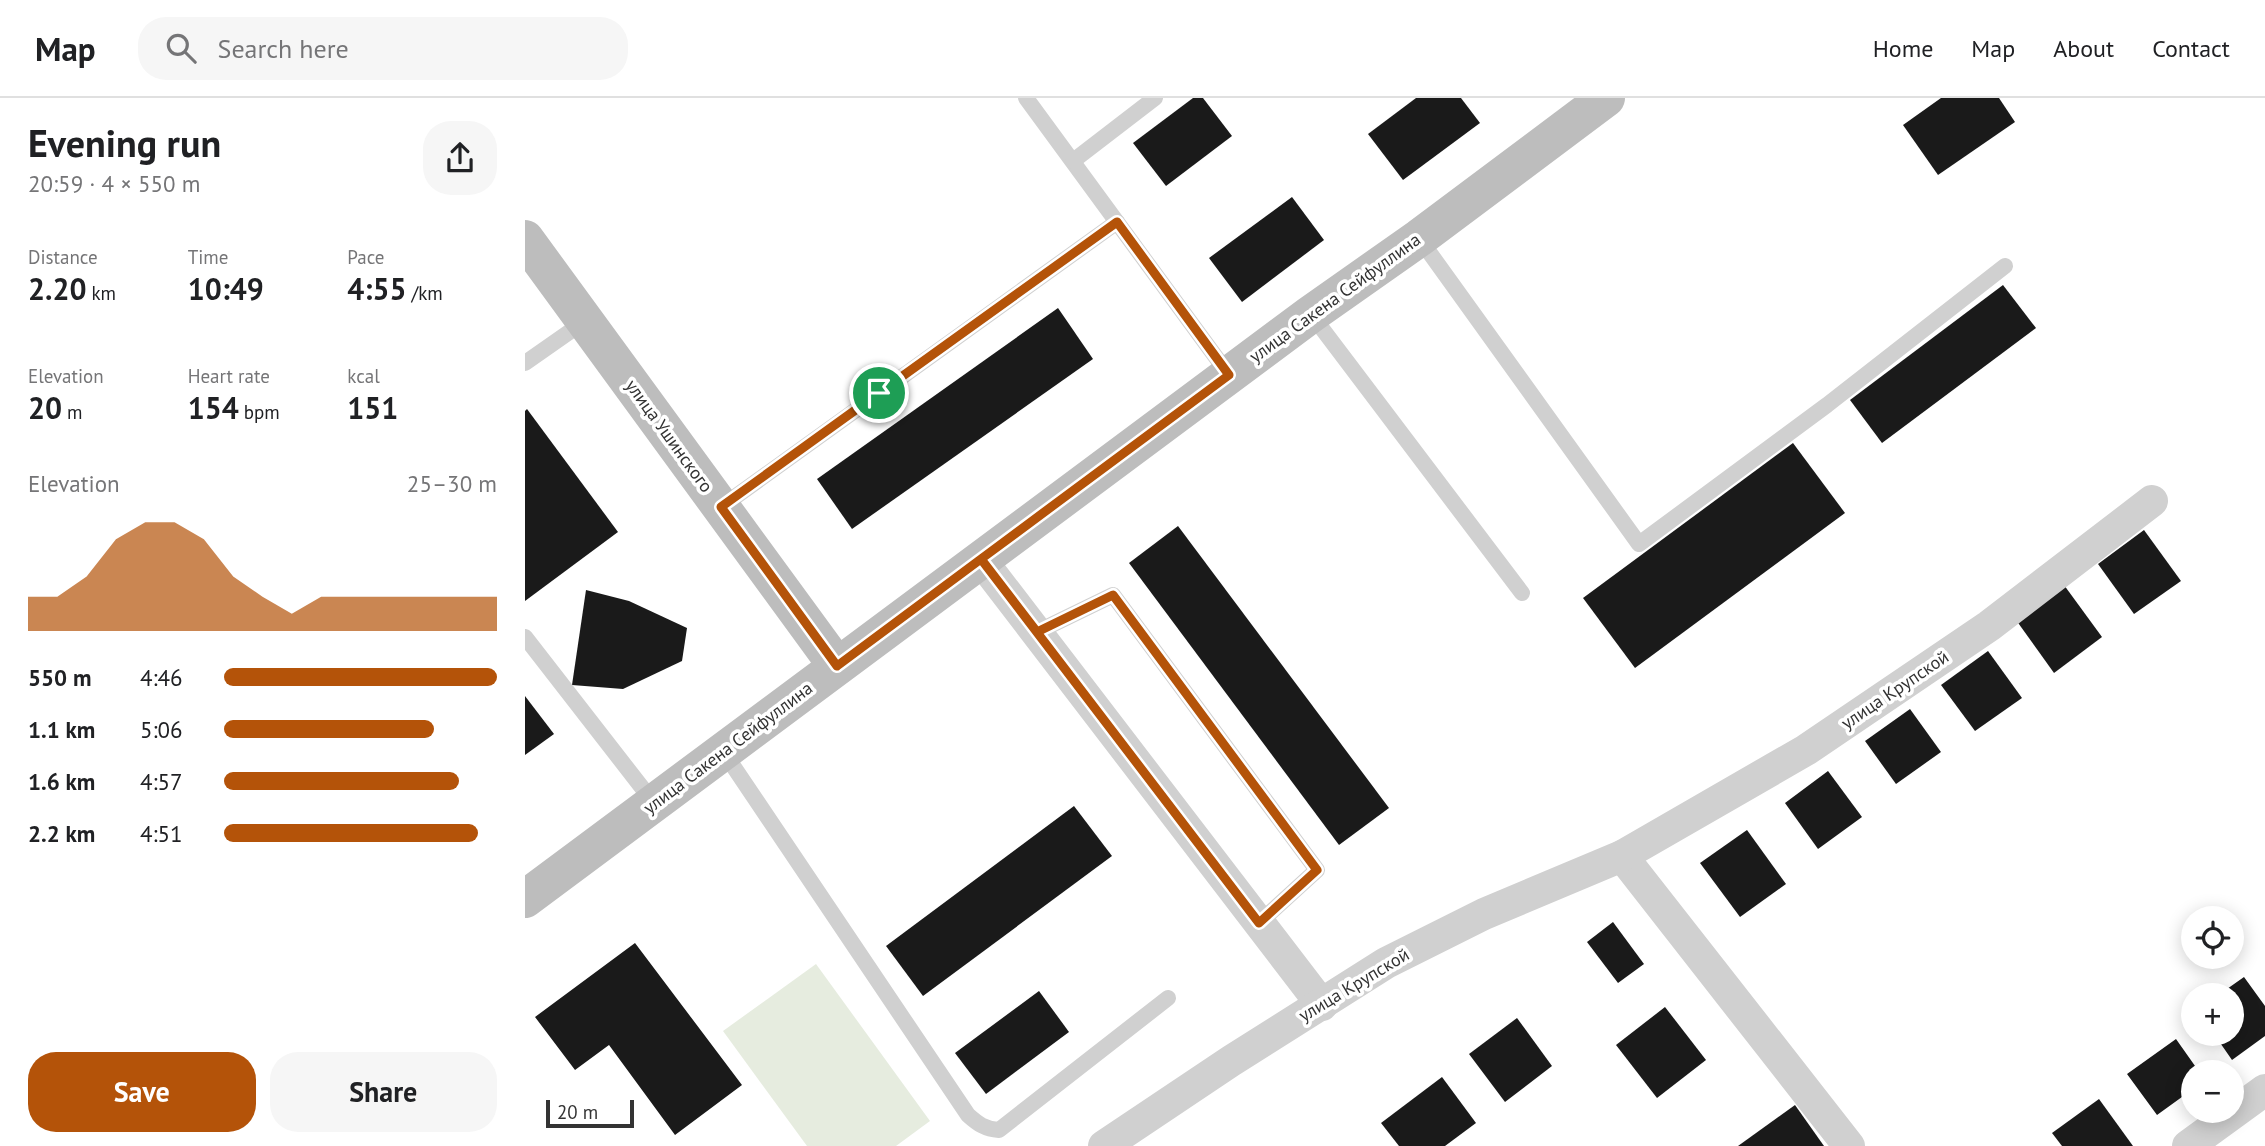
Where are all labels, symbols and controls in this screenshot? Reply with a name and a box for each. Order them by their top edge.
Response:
search box [138,17,628,80]
text: Map [35,27,96,70]
icon: search [162,29,200,67]
text: Search here [218,32,349,65]
text: Home [1873,33,1933,64]
text: Map [1971,33,2015,64]
text: About [2053,33,2114,64]
text: Contact [2152,33,2230,64]
text: Evening run [28,118,221,167]
button: share [423,121,497,195]
text: 20:59 · 4 × 550 m [28,169,200,198]
street label: улица Сакена Сейфуллина [1245,228,1425,368]
text: Distance [28,245,98,269]
text: Time [188,245,228,269]
text: Pace [347,245,385,269]
text: 2.20 [28,269,86,308]
text: 10:49 [188,269,264,308]
text: 4:55 [347,269,406,308]
text: km [86,281,116,305]
text: /km [406,281,443,305]
pin [849,363,909,423]
text: Elevation [28,364,104,388]
text: Heart rate [188,364,270,388]
text: kcal [347,364,380,388]
icon: arrive [860,374,898,412]
street label: улица Ушинского [621,375,718,497]
text: 20 [28,388,62,427]
text: 154 [188,388,239,427]
text: 151 [347,388,398,427]
text: m [62,400,83,424]
text: bpm [239,400,280,424]
text: Elevation [28,469,120,498]
text: 25–30 m [407,469,497,498]
street label: улица Крупской [1836,645,1953,734]
text: 550 m [28,663,91,692]
text: 4:46 [140,663,183,692]
street label: улица Сакена Сейфуллина [638,676,817,819]
text: 1.1 km [28,715,95,744]
text: 5:06 [140,715,183,744]
text: 1.6 km [28,767,95,796]
text: 4:57 [140,767,183,796]
text: 2.2 km [28,819,95,848]
text: 4:51 [140,819,183,848]
map controls [2181,906,2244,1123]
button: locate [2181,906,2244,969]
street label: улица Крупской [1294,942,1413,1027]
button: + [2181,983,2244,1046]
button: Save [28,1052,256,1132]
button: Share [270,1052,497,1132]
button: − [2181,1060,2244,1123]
scale bar [546,1097,633,1129]
text: 20 m [557,1100,598,1124]

